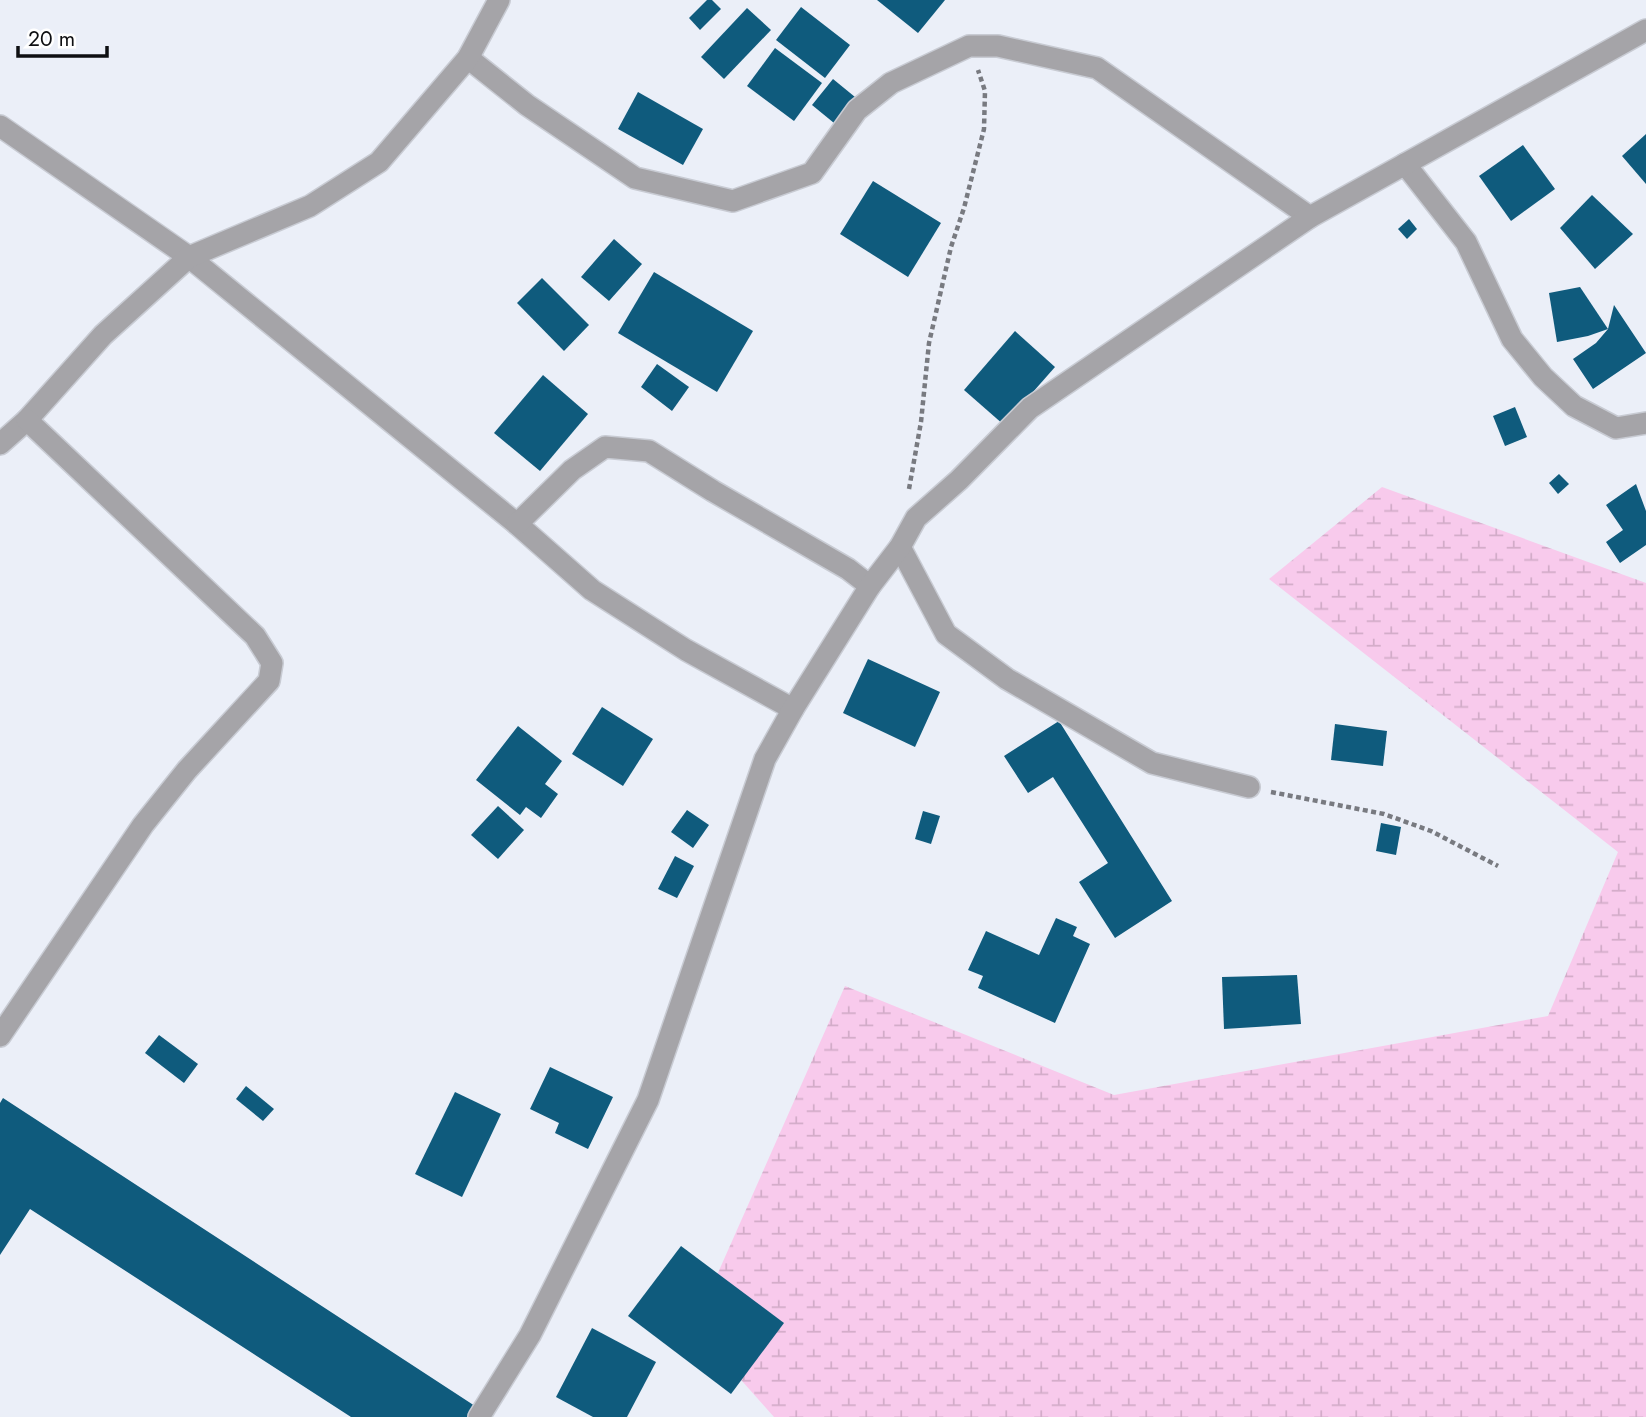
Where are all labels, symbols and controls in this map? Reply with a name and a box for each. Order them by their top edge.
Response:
scale bar [18,14,107,58]
text: 20 m [28,24,75,54]

